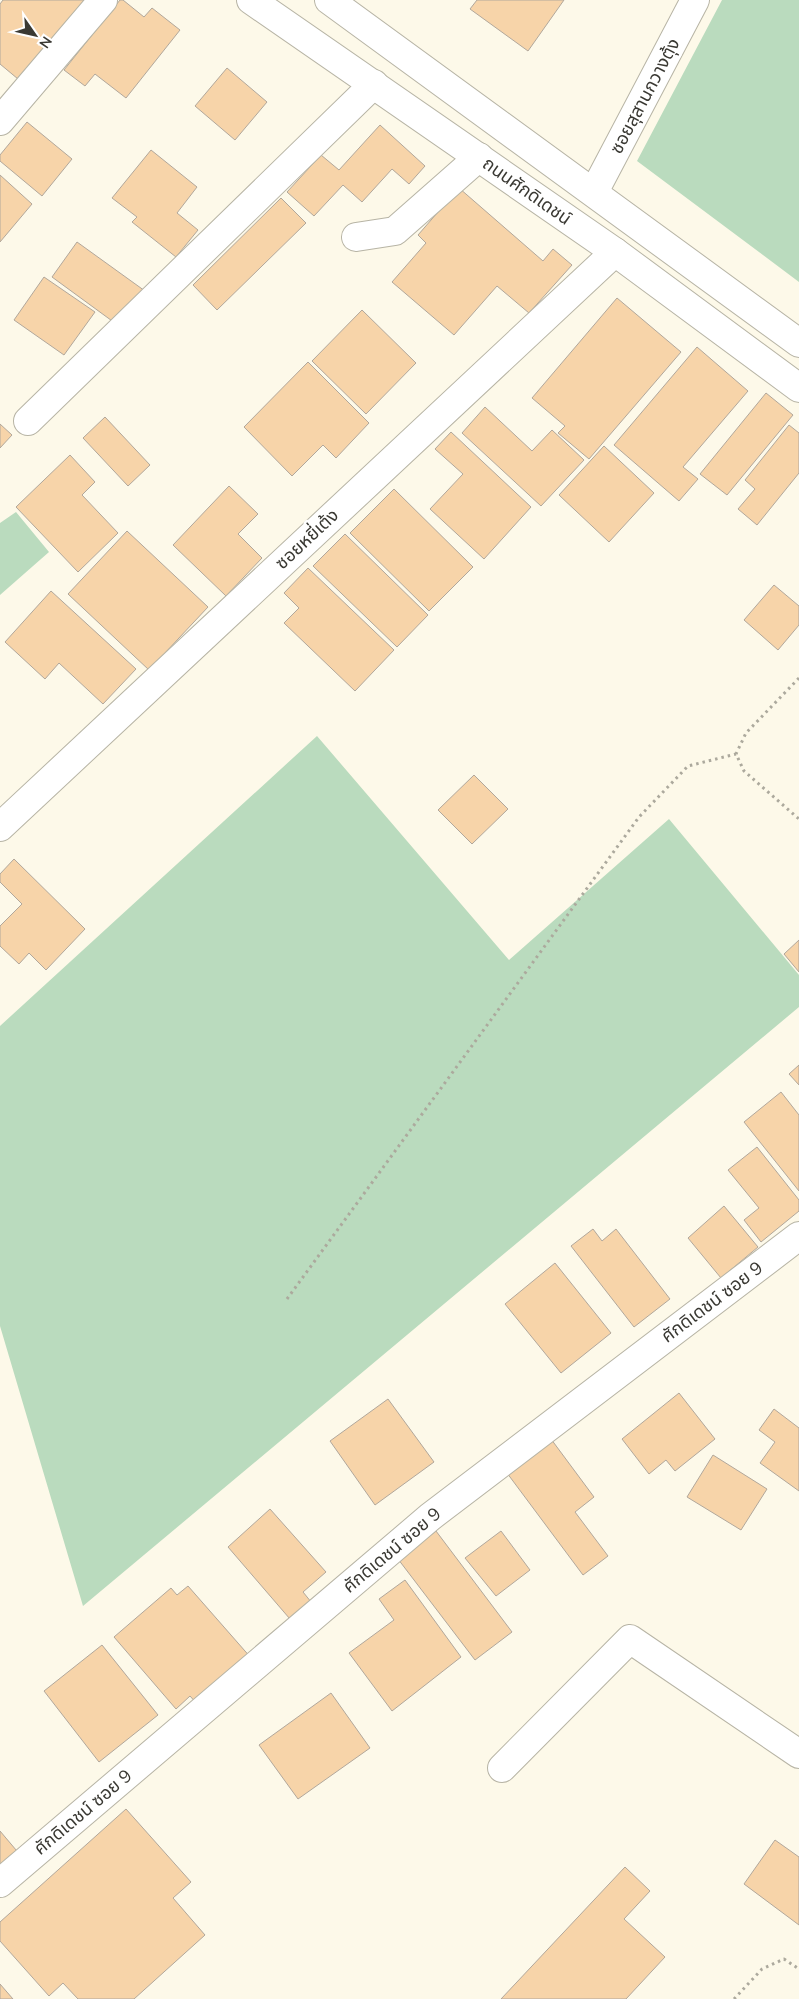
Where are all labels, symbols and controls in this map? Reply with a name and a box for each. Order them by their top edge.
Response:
north arrow [10,10,60,60]
text: N [35,32,56,52]
street label: ซอยสุสานกวางตุ้ง [604,34,686,158]
street label: ถนนศักดิเดชน์ [478,152,576,230]
street label: ซอยหยี่เต้ง [269,503,344,575]
street label: ศักดิเดชน์ ซอย 9 [656,1256,768,1348]
street label: ศักดิเดชน์ ซอย 9 [338,1502,446,1598]
street label: ศักดิเดชน์ ซอย 9 [29,1764,137,1860]

